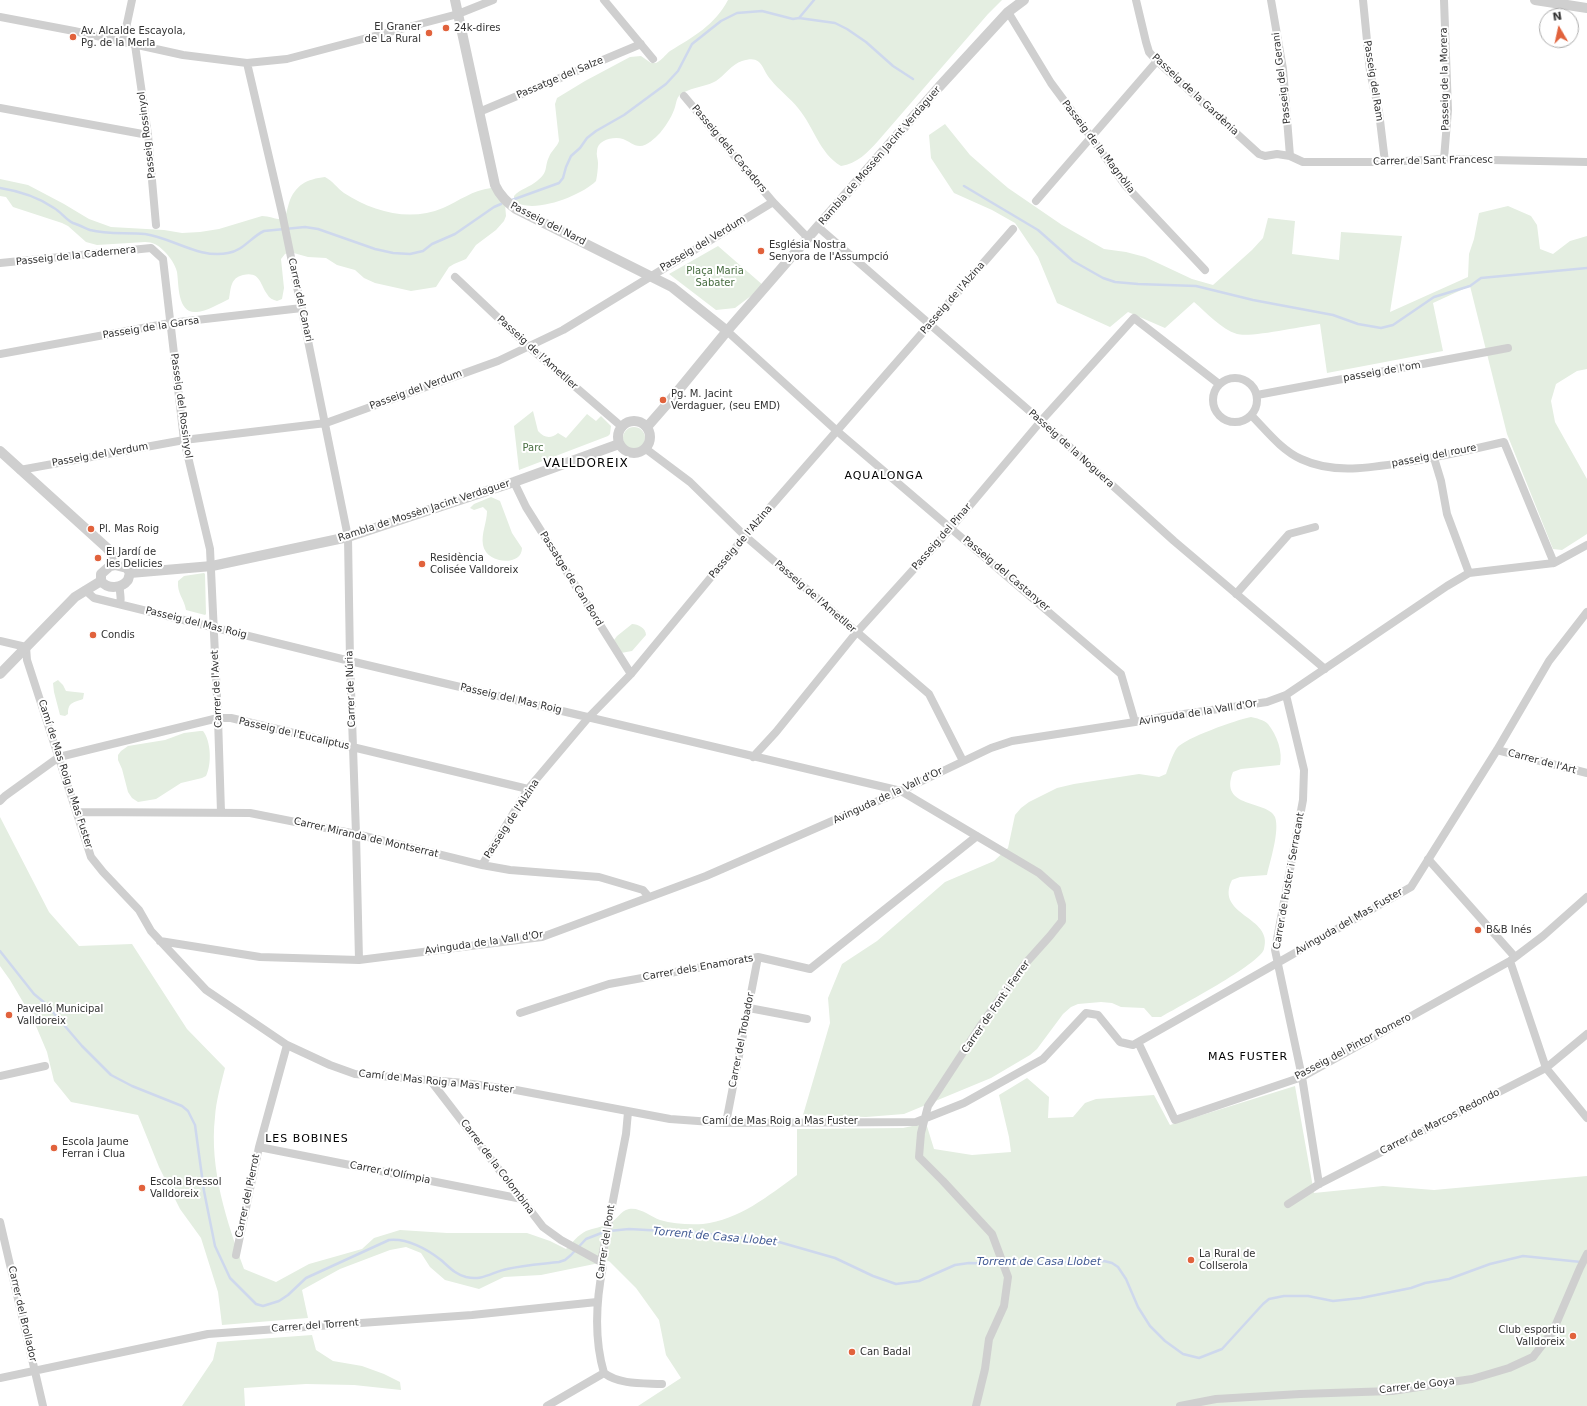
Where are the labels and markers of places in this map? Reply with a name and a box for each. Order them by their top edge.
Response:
place label: El Graner de La Rural [365,21,421,44]
place label: 24k-dires [454,22,501,34]
marker: 24k-dires [441,23,451,33]
place label: Av. Alcalde Escayola, Pg. de la Merla [81,25,186,48]
marker: El Graner de La Rural [424,28,434,38]
marker: Av. Alcalde Escayola, Pg. de la Merla [68,32,78,42]
place label: Església Nostra Senyora de l'Assumpció [769,239,889,262]
marker: Església Nostra Senyora de l'Assumpció [756,246,766,256]
place label: Pg. M. Jacint Verdaguer, (seu EMD) [671,388,780,412]
marker: Pg. M. Jacint Verdaguer, (seu EMD) [658,395,668,405]
place label: Pl. Mas Roig [99,523,159,535]
marker: Pl. Mas Roig [86,524,96,534]
place label: El Jardí de les Delicies [106,546,162,570]
place label: Residència Colisée Valldoreix [430,552,518,576]
marker: El Jardí de les Delicies [93,553,103,563]
marker: Residència Colisée Valldoreix [417,559,427,569]
place label: Condis [101,629,135,641]
marker: Condis [88,630,98,640]
place label: B&B Inés [1486,924,1531,936]
marker: B&B Inés [1473,925,1483,935]
place label: Pavelló Municipal Valldoreix [17,1003,103,1026]
marker: Pavelló Municipal Valldoreix [4,1010,14,1020]
place label: Escola Jaume Ferran i Clua [62,1136,129,1160]
marker: Escola Jaume Ferran i Clua [49,1143,59,1153]
place label: Escola Bressol Valldoreix [150,1176,221,1200]
marker: Escola Bressol Valldoreix [137,1183,147,1193]
place label: La Rural de Collserola [1199,1248,1255,1272]
marker: La Rural de Collserola [1186,1255,1196,1265]
place label: Club esportiu Valldoreix [1498,1324,1565,1348]
marker: Club esportiu Valldoreix [1568,1331,1578,1341]
place label: Can Badal [860,1346,911,1358]
marker: Can Badal [847,1347,857,1357]

